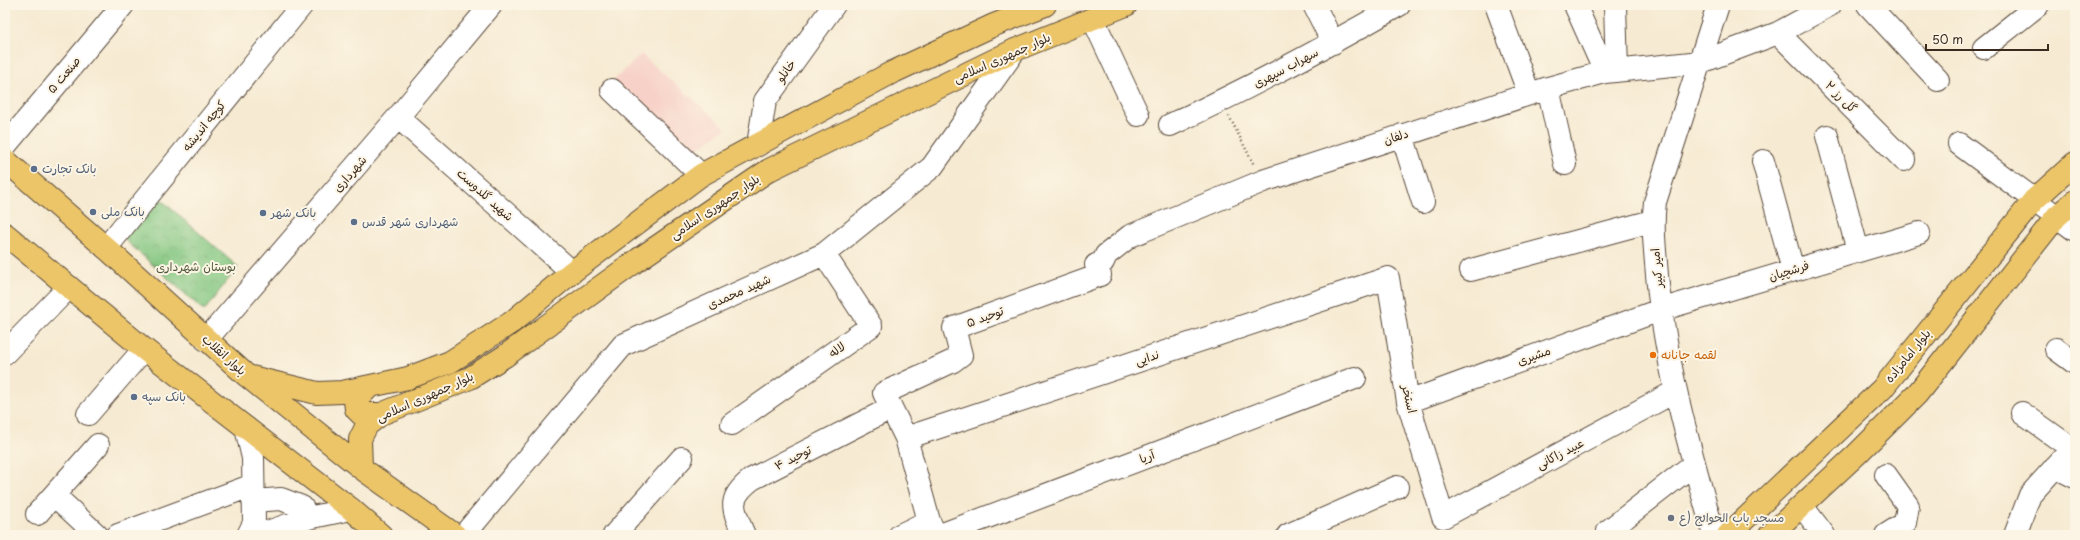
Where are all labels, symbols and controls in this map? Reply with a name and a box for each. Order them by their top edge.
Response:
scale bar [1926,26,2048,52]
street label: بلوار جمهوری اسلامی [950,28,1053,87]
text: 50 m [1932,30,1963,48]
street label: سهراب سپهری [1250,42,1321,92]
street label: صنعت ۵ [42,52,84,97]
street label: خانلو [770,55,800,86]
street label: گل رز ۲ [1822,76,1862,116]
street label: کوچه اندیشه [177,96,230,155]
street label: دلفان [1381,124,1410,149]
street label: شهرداری [328,151,370,196]
place label: بانک تجارت [42,159,96,177]
marker: بانک تجارت [29,164,39,174]
street label: شهید گلدوست [453,164,518,225]
street label: بلوار جمهوری اسلامی [666,169,763,243]
place label: بانک ملی [101,202,145,220]
place label: بانک شهر [270,203,316,221]
marker: بانک ملی [88,207,98,217]
marker: بانک شهر [258,208,268,218]
place label: شهرداری شهر قدس [362,212,458,230]
marker: شهرداری شهر قدس [349,217,359,227]
street label: امیر کبیر [1645,247,1667,290]
street label: فرشچیان [1766,255,1811,285]
park label: بوستان شهرداری [156,257,236,275]
street label: شهید محمدی [704,269,773,313]
street label: توحید ۵ [963,301,1006,331]
street label: بلوار امامزاده [1880,325,1934,386]
street label: بلوار انقلاب [199,330,251,379]
street label: لاله [824,337,848,361]
street label: مشیری [1514,341,1553,369]
street label: ندایی [1132,345,1161,369]
place label: لقمه جانانه [1661,345,1717,363]
marker: لقمه جانانه [1648,350,1658,360]
street label: بلوار جمهوری اسلامی [373,367,476,426]
street label: استخر [1398,382,1422,415]
place label: بانک سپه [142,387,186,405]
marker: بانک سپه [129,392,139,402]
street label: عبید زاکانی [1533,433,1586,473]
street label: توحید ۴ [771,440,815,474]
street label: آریا [1136,445,1158,467]
place label: مسجد باب الحوائج (ع [1679,508,1784,527]
marker: مسجد باب الحوائج (ع [1666,513,1676,523]

